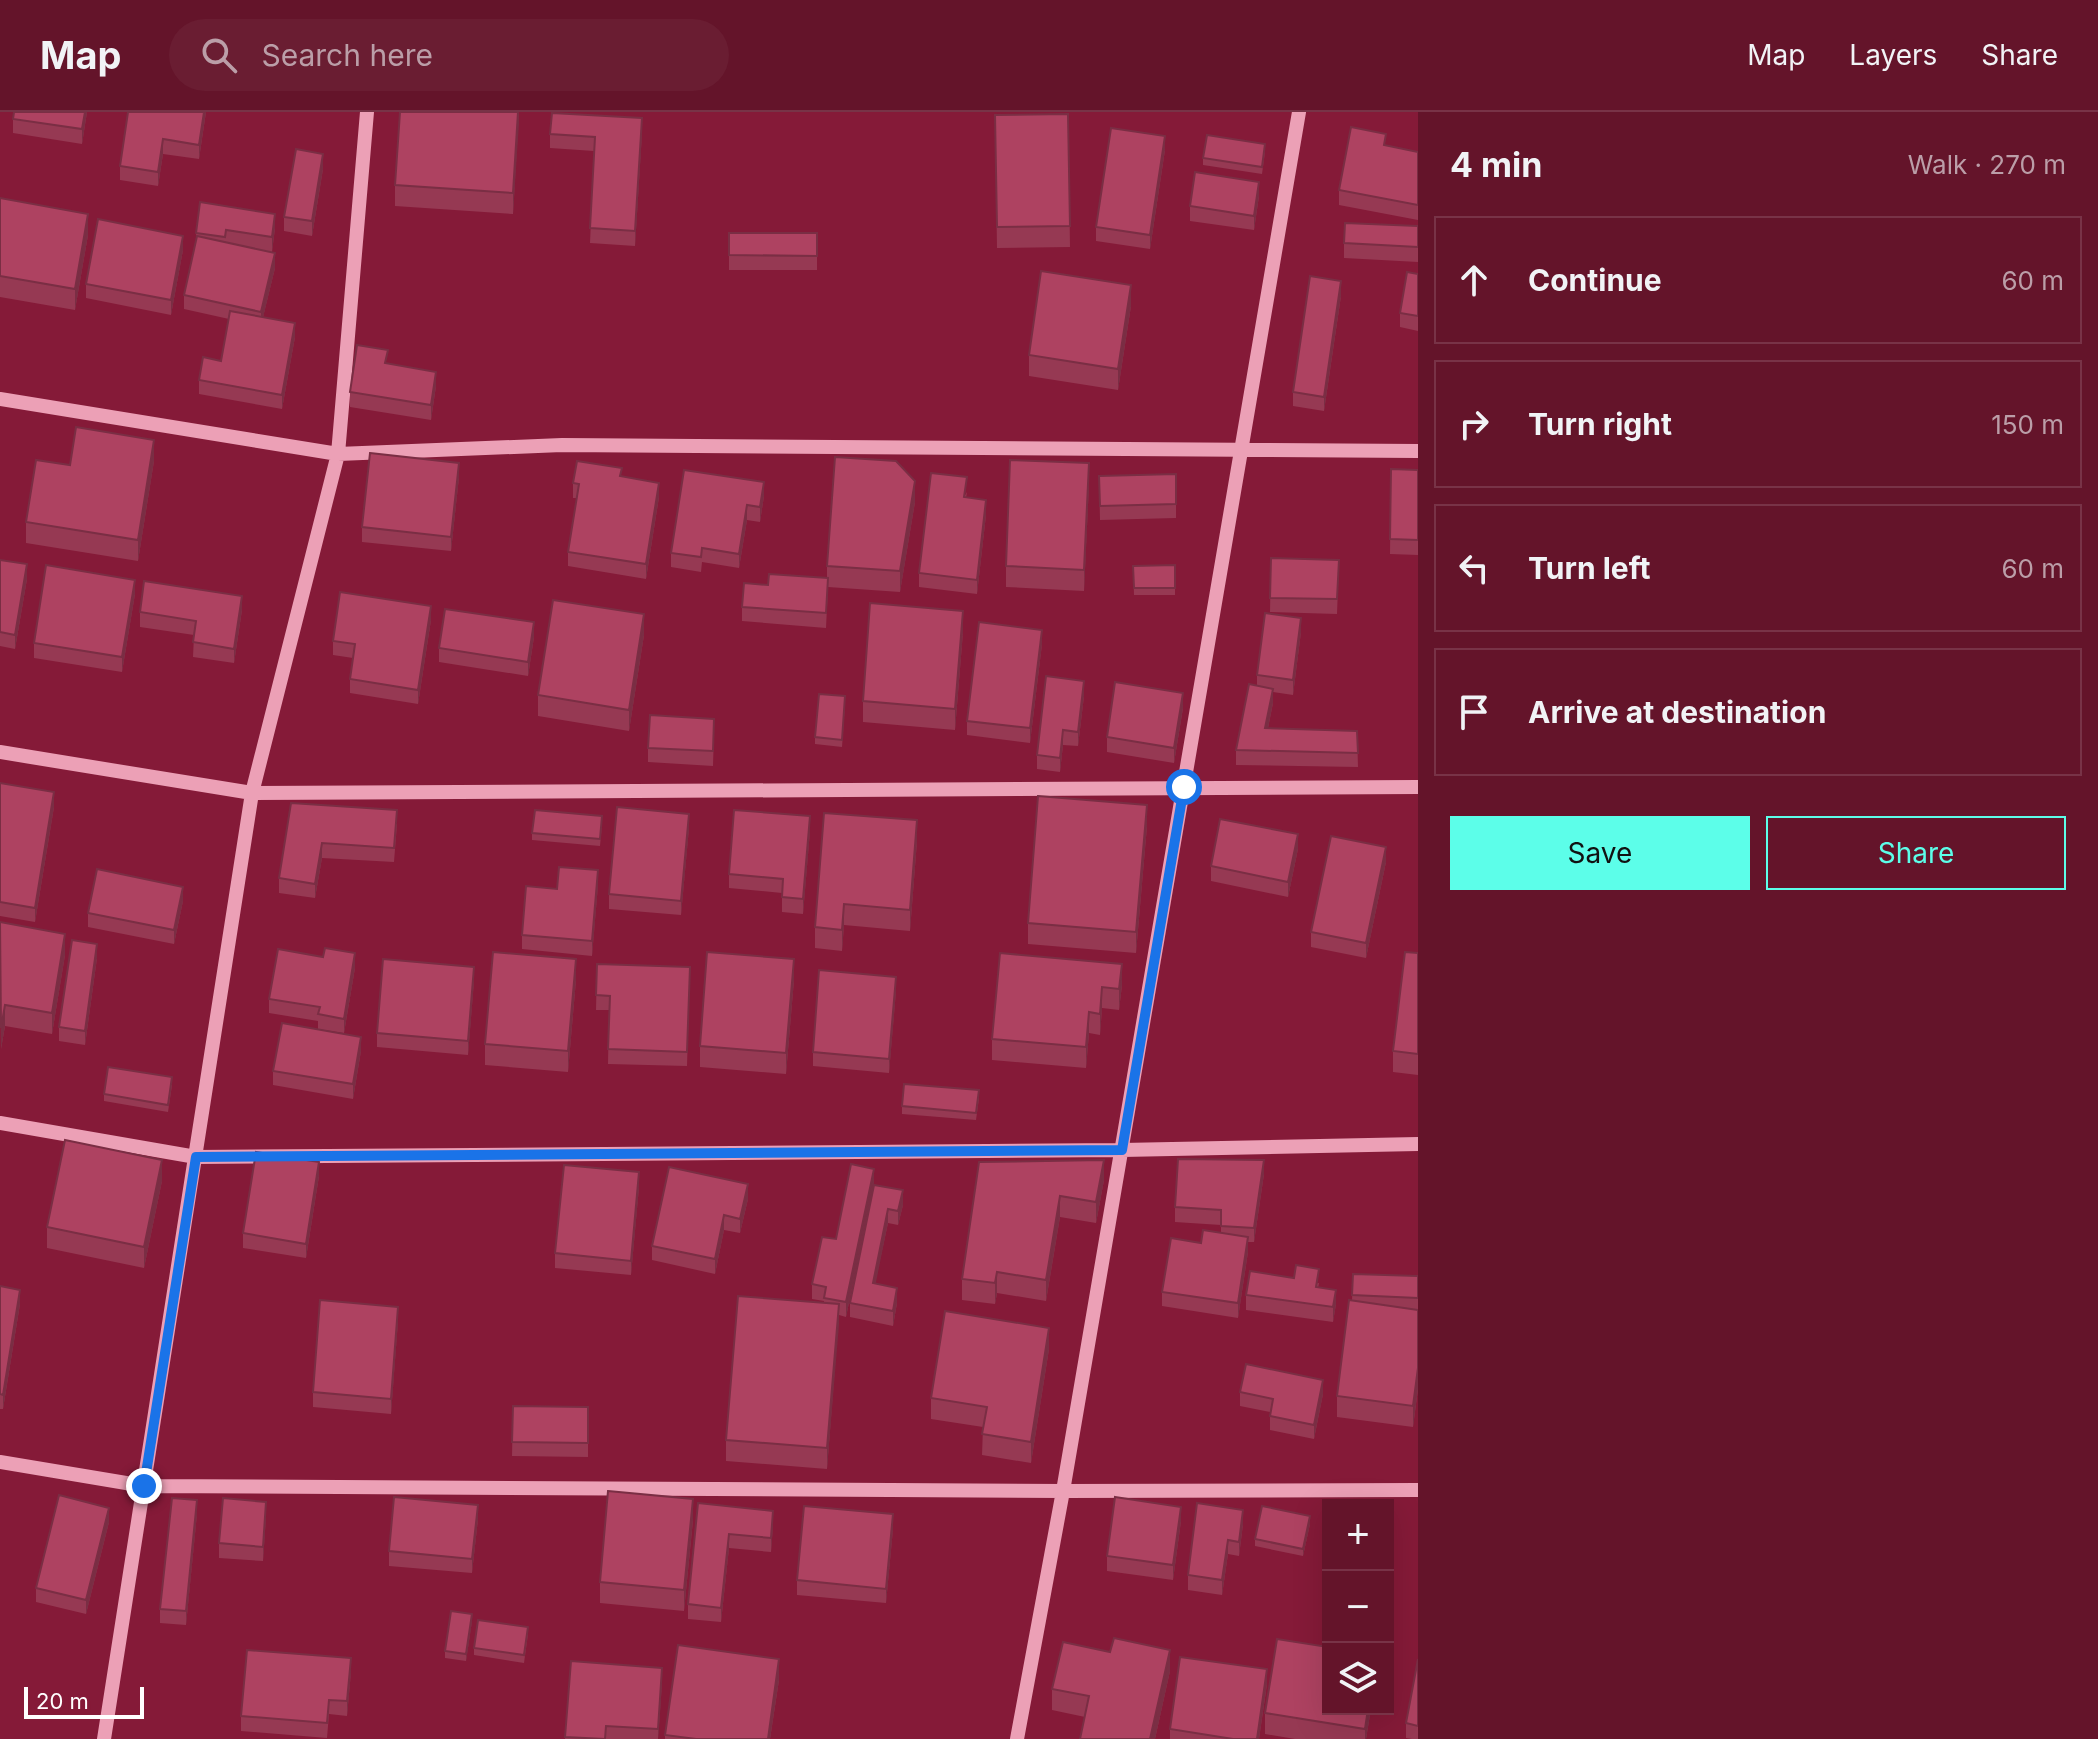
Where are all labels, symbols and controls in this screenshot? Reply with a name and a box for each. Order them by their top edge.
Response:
search box [169,19,729,91]
text: Map [40,32,121,78]
icon: search [197,33,241,77]
text: Search here [261,37,433,73]
text: Map [1747,38,1805,72]
text: Layers [1849,38,1937,72]
text: Share [1981,38,2058,72]
text: 4 min [1450,144,1542,185]
text: Walk · 270 m [1908,149,2066,180]
icon: ahead [1452,258,1496,302]
text: Continue [1528,262,1662,298]
text: 60 m [2001,265,2064,296]
icon: right [1452,402,1496,446]
text: Turn right [1528,406,1672,442]
text: 150 m [1991,409,2064,440]
icon: left [1452,546,1496,590]
text: Turn left [1528,550,1650,586]
text: 60 m [2001,553,2064,584]
icon: arrive [1452,690,1496,734]
text: Arrive at destination [1528,694,1826,730]
route start [1166,769,1202,805]
button: Save [1450,816,1750,890]
button: Share [1766,816,2066,890]
route end [126,1468,162,1504]
map controls [1322,1499,1394,1715]
button: + [1322,1499,1394,1571]
button: − [1322,1571,1394,1643]
button: layers [1322,1643,1394,1715]
scale bar [24,1683,144,1719]
text: 20 m [36,1688,89,1714]

